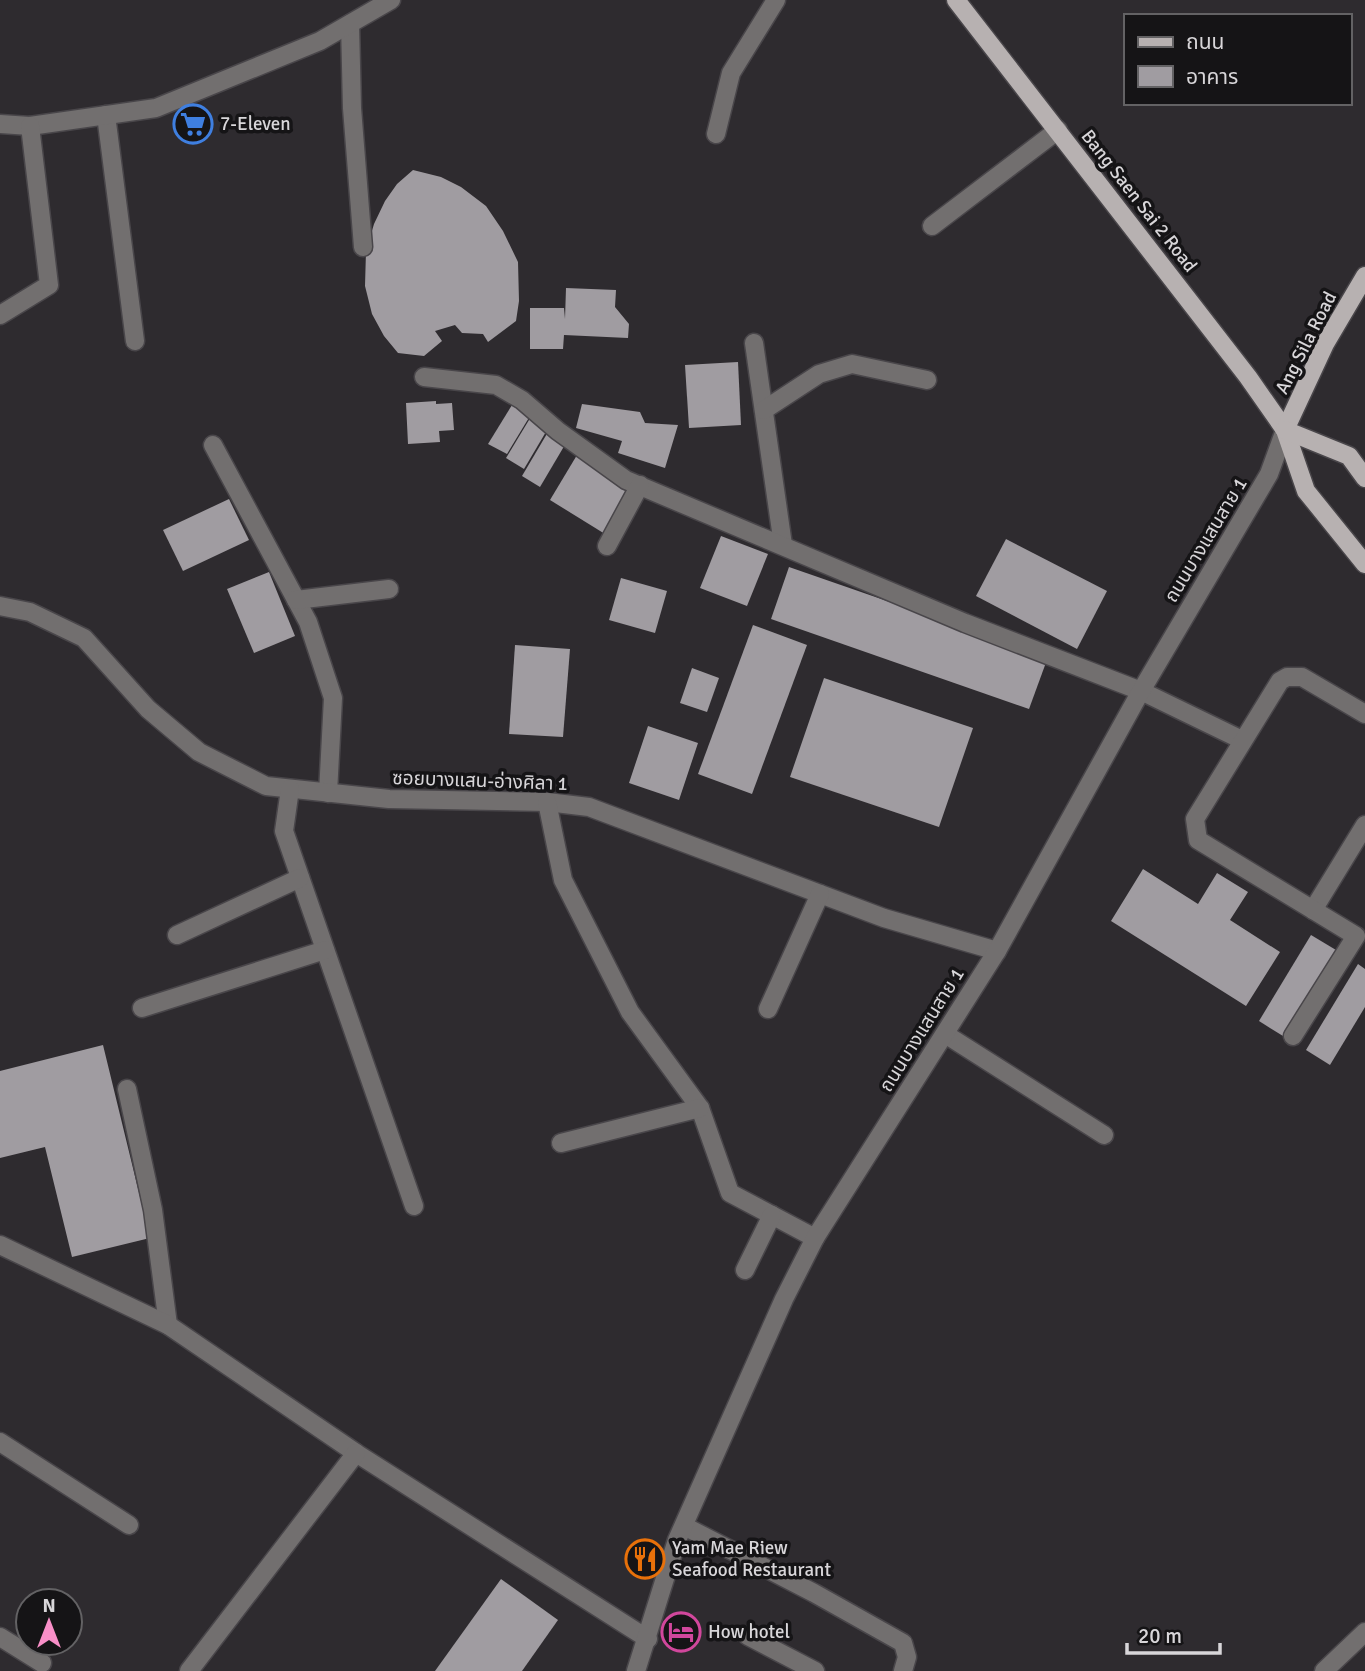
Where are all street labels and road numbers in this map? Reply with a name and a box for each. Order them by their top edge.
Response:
street label: Bang Saen Sai 2 Road [1076,125,1202,277]
street label: Ang Sila Road [1270,288,1342,398]
street label: ถนนบางแสนสาย 1 [1159,473,1253,607]
street label: ซอยบางแสน-อ่างศิลา 1 [392,766,568,796]
street label: ถนนบางแสนสาย 1 [874,964,970,1096]

